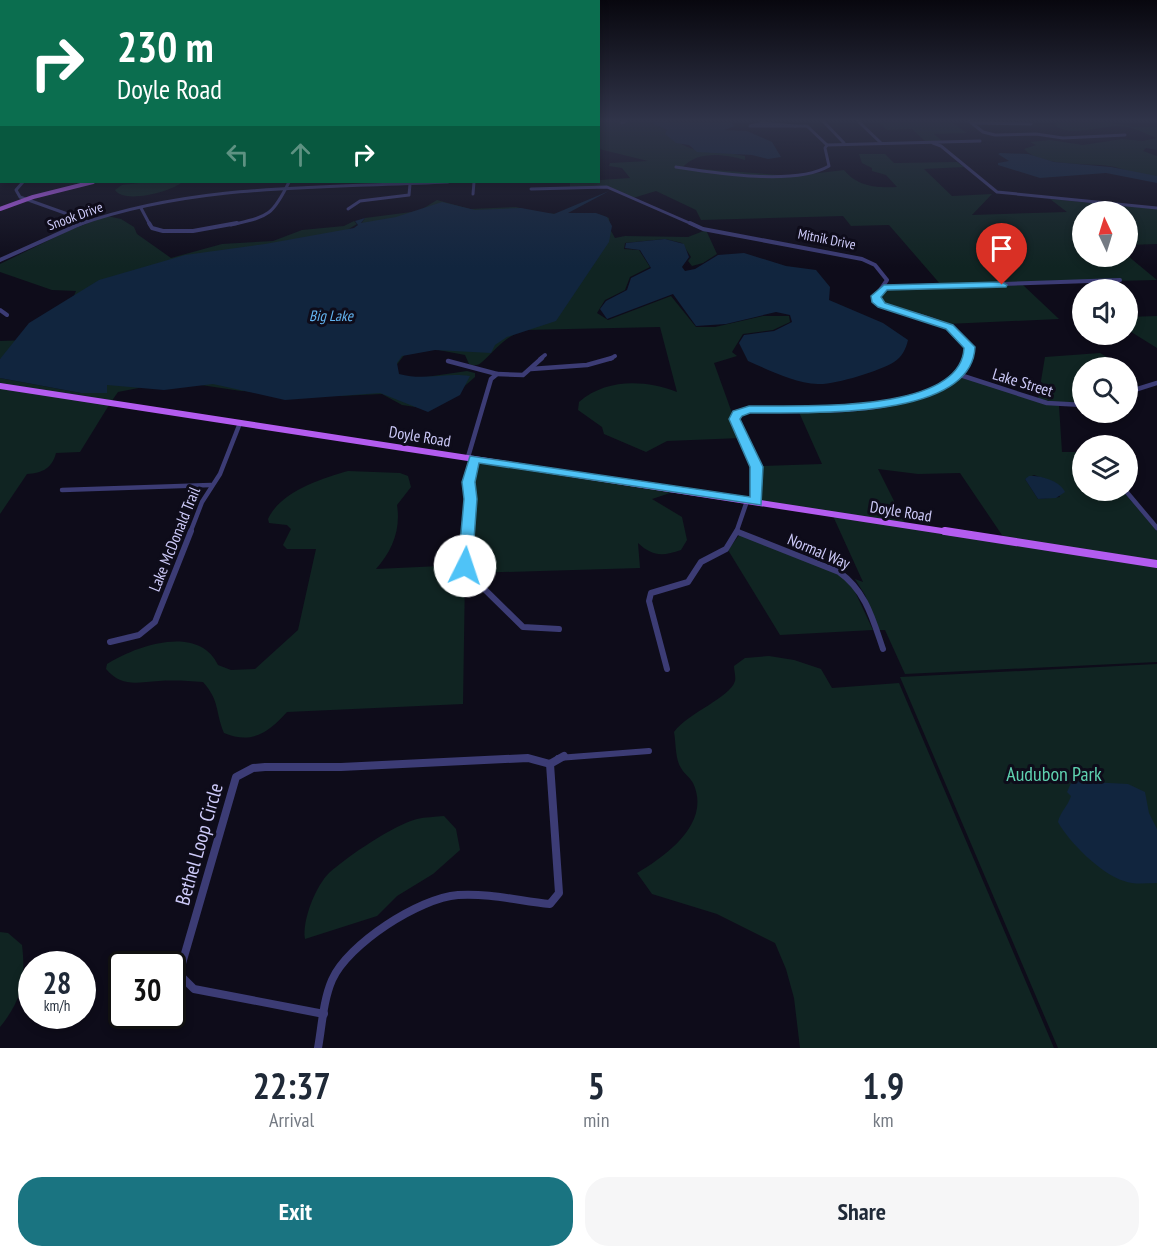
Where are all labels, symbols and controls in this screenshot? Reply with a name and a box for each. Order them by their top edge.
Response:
text: 230 m [117,19,214,74]
icon: right [18,24,96,102]
text: Doyle Road [117,72,222,106]
icon: left [221,138,254,171]
icon: ahead [284,138,317,171]
icon: right [347,138,380,171]
street label: Snook Drive [45,198,105,234]
north arrow [1072,201,1138,267]
map controls [1072,201,1138,501]
pin [976,223,1027,285]
street label: Mitnik Drive [797,225,858,253]
icon: arrive [985,232,1018,265]
button: sound [1072,279,1138,345]
water label: Big Lake [309,306,354,325]
button: search [1072,357,1138,423]
street label: Lake Street [990,363,1056,401]
street label: Doyle Road [388,421,452,451]
button: layers [1072,435,1138,501]
street label: Lake McDonald Trail [144,484,204,594]
street label: Doyle Road [869,496,933,526]
street label: Normal Way [785,529,853,573]
position arrow [433,534,497,598]
park label: Audubon Park [1006,761,1102,787]
street label: Bethel Loop Circle [169,780,229,908]
speed limit sign: 30 [108,951,186,1029]
text: 28 [43,963,71,1002]
text: km/h [44,996,70,1015]
text: 22:37 [253,1062,331,1109]
text: 5 [588,1062,605,1109]
text: 1.9 [862,1062,904,1109]
text: Arrival [269,1107,314,1133]
text: min [583,1107,609,1133]
text: km [873,1107,894,1133]
button: Exit [18,1177,573,1246]
button: Share [585,1177,1139,1246]

